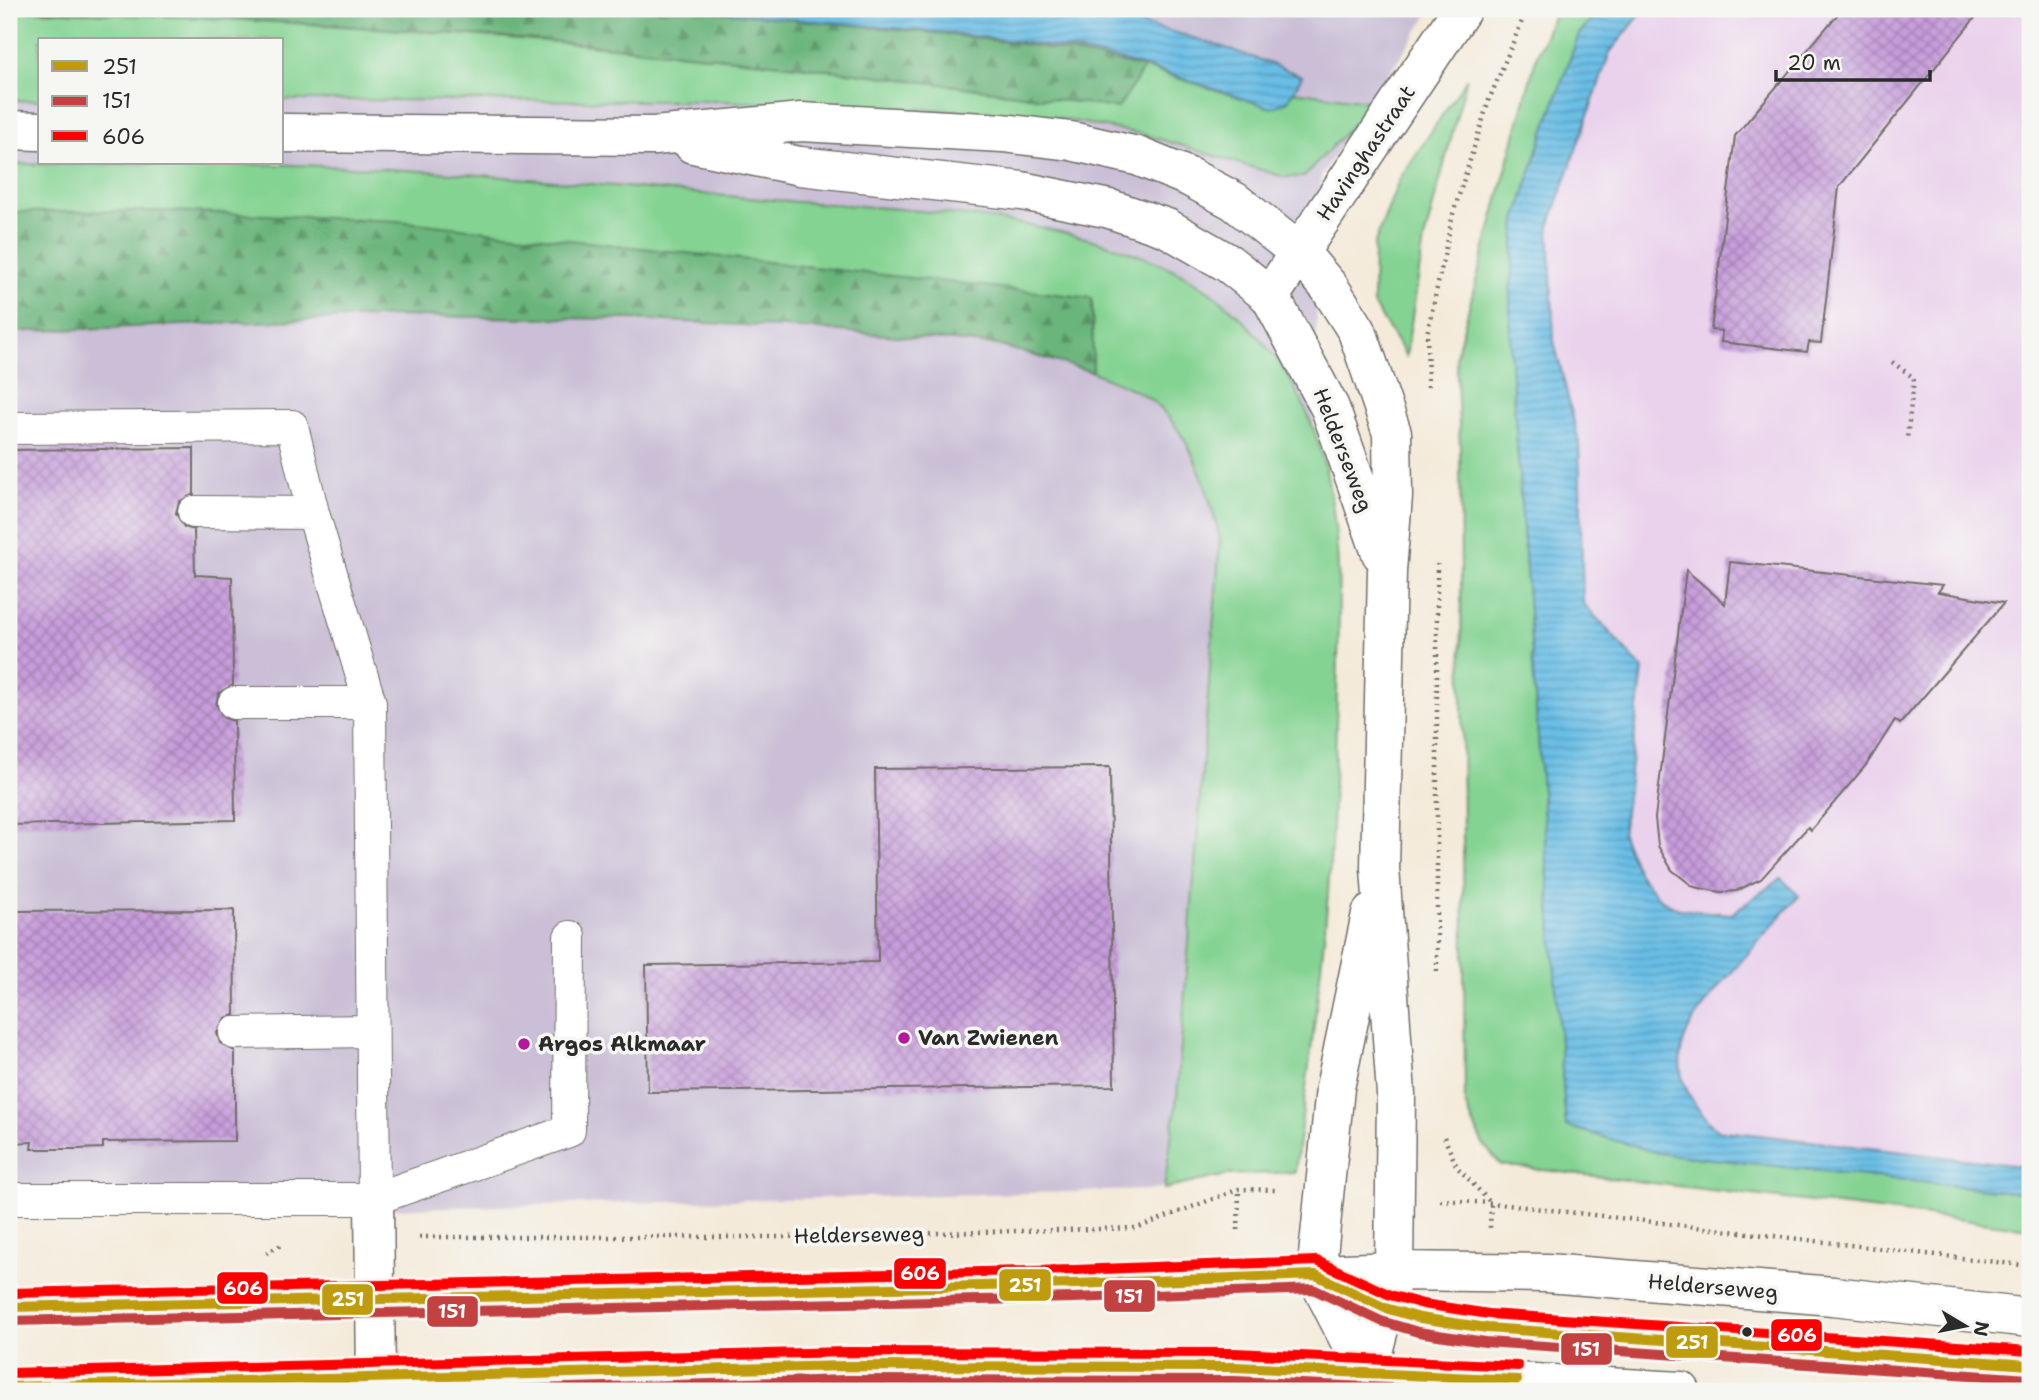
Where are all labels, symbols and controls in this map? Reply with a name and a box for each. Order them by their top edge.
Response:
legend [38,38,284,164]
scale bar [1776,38,1930,82]
text: 20 m [1787,49,1841,77]
text: 251 [102,53,137,81]
street label: Havinghastraat [1310,80,1422,226]
text: 151 [102,87,131,115]
text: 606 [102,123,145,151]
street label: Helderseweg [1307,384,1379,516]
place label: Van Zwienen [918,1024,1058,1052]
place label: Argos Alkmaar [538,1030,706,1058]
marker: Van Zwienen [896,1030,912,1046]
marker: Argos Alkmaar [516,1036,532,1052]
street label: Helderseweg [793,1220,925,1250]
line badge: 606 [893,1257,947,1290]
text: 606 [900,1261,940,1286]
street label: Helderseweg [1647,1267,1779,1307]
line badge: 251 [998,1268,1052,1302]
line badge: 606 [216,1271,269,1305]
text: 251 [1009,1273,1041,1298]
text: 606 [223,1276,263,1301]
line badge: 151 [1103,1279,1156,1313]
line badge: 251 [321,1283,374,1316]
text: 151 [1115,1284,1143,1309]
text: 251 [332,1287,364,1312]
north arrow [1930,1292,2000,1362]
line badge: 151 [426,1295,479,1328]
text: 151 [438,1299,466,1324]
line badge: 606 [1770,1318,1823,1352]
text: N [1968,1319,1995,1338]
text: 606 [1777,1323,1817,1348]
line badge: 251 [1665,1325,1719,1359]
unlabelled marker [1740,1325,1754,1339]
text: 251 [1676,1330,1708,1355]
line badge: 151 [1560,1332,1613,1366]
text: 151 [1572,1337,1600,1362]

